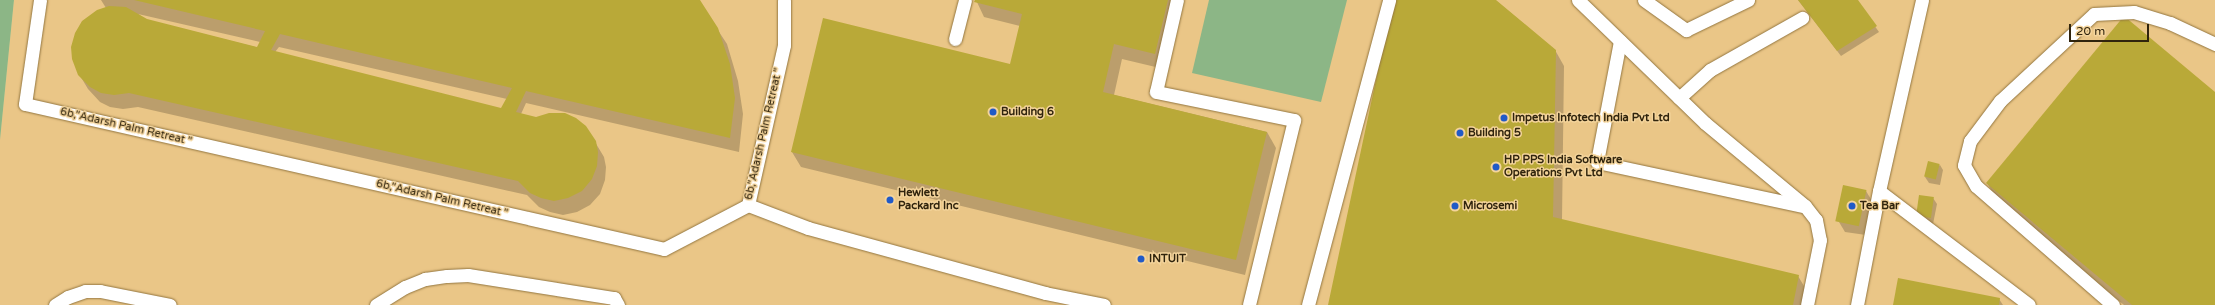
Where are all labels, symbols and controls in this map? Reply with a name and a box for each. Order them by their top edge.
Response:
scale bar [2071,16,2151,42]
text: 20 m [2076,24,2105,38]
street label: 6b,"Adarsh Palm Retreat " [742,67,786,201]
street label: 6b,"Adarsh Palm Retreat " [59,105,193,149]
place label: Building 6 [1001,105,1054,119]
marker: Building 6 [988,107,998,117]
place label: Impetus Infotech India Pvt Ltd [1512,111,1670,125]
marker: Impetus Infotech India Pvt Ltd [1499,113,1509,123]
place label: Building 5 [1468,126,1521,140]
marker: Building 5 [1455,128,1465,138]
place label: HP PPS India Software Operations Pvt Ltd [1504,154,1622,180]
marker: HP PPS India Software Operations Pvt Ltd [1491,162,1501,172]
street label: 6b,"Adarsh Palm Retreat " [375,177,509,221]
place label: Hewlett Packard Inc [898,187,959,213]
marker: Hewlett Packard Inc [885,195,895,205]
place label: Microsemi [1463,199,1517,213]
place label: Tea Bar [1860,199,1899,213]
marker: Microsemi [1450,201,1460,211]
marker: Tea Bar [1847,201,1857,211]
place label: INTUIT [1149,252,1186,266]
marker: INTUIT [1136,254,1146,264]

